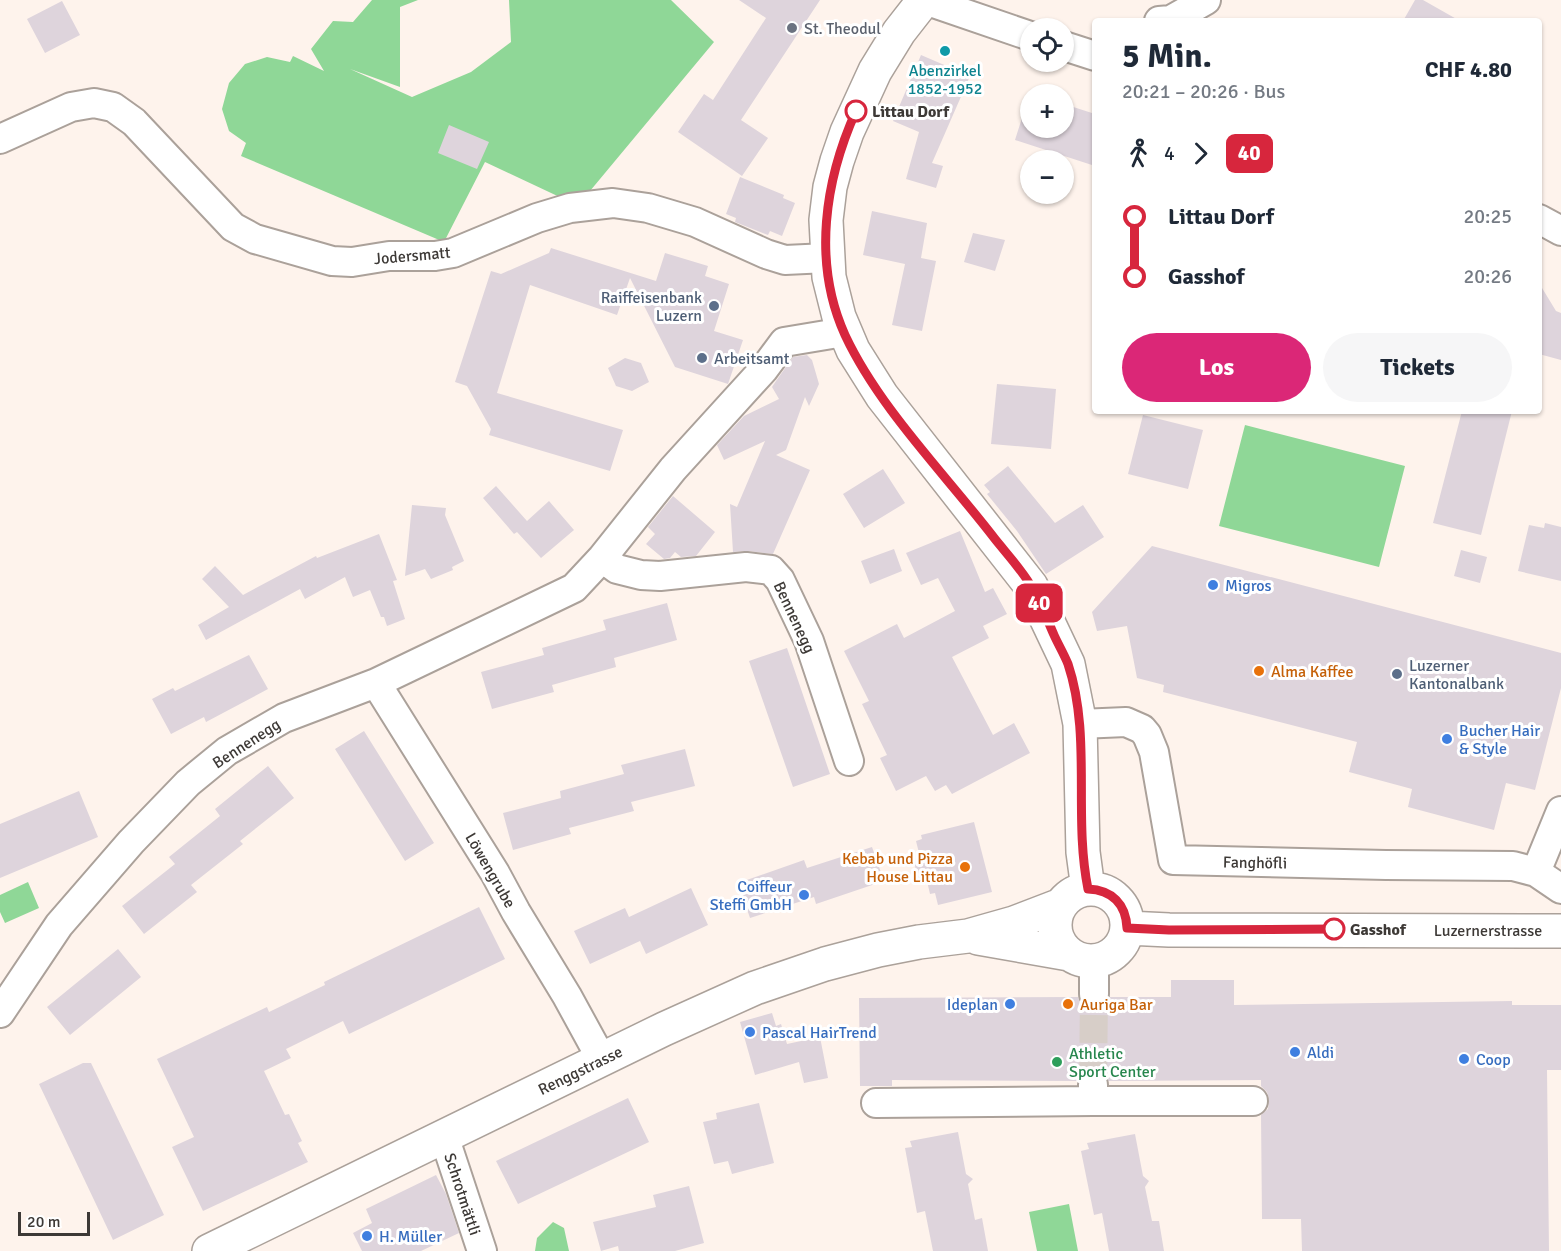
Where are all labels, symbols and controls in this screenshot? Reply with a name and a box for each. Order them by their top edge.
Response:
map controls [1020,18,1074,204]
button: locate [1020,18,1074,72]
place label: St. Theodul [804,19,881,39]
marker: St. Theodul [785,21,799,35]
text: 5 Min. [1122,36,1212,77]
marker: Abenzirkel 1852-1952 [938,44,952,58]
text: CHF 4.80 [1425,56,1512,83]
place label: Abenzirkel 1852-1952 [908,61,982,99]
text: 20:21 – 20:26 · Bus [1122,79,1285,104]
button: + [1020,84,1074,138]
marker: Littau Dorf [845,100,867,122]
place label: Littau Dorf [872,102,950,122]
icon: walk [1122,137,1155,170]
icon: forward [1184,137,1217,170]
text: 40 [1238,140,1261,166]
text: 4 [1164,141,1175,166]
button: − [1020,150,1074,204]
text: Littau Dorf [1168,203,1274,230]
text: 20:25 [1463,204,1512,229]
street label: Jodersmatt [373,243,452,269]
text: Gasshof [1168,263,1245,290]
text: 20:26 [1463,264,1512,289]
place label: Raiffeisenbank Luzern [601,288,702,326]
marker: Raiffeisenbank Luzern [707,299,721,313]
button: Los [1122,333,1311,402]
button: Tickets [1323,333,1512,402]
place label: Arbeitsamt [714,349,790,369]
marker: Arbeitsamt [695,351,709,365]
place label: Migros [1225,576,1272,596]
street label: Bennenegg [769,578,819,656]
marker: Migros [1206,578,1220,592]
line badge: 40 [1012,584,1066,622]
text: 40 [1028,590,1050,616]
place label: Luzerner Kantonalbank [1409,656,1504,694]
place label: Alma Kaffee [1271,662,1353,682]
marker: Alma Kaffee [1252,664,1266,678]
marker: Luzerner Kantonalbank [1390,667,1404,681]
street label: Bennenegg [209,715,284,773]
place label: Bucher Hair & Style [1459,721,1540,759]
marker: Bucher Hair & Style [1440,732,1454,746]
street label: Löwengrube [461,829,520,912]
place label: Kebab und Pizza House Littau [842,849,953,887]
street label: Fanghöfli [1223,852,1287,874]
marker: Kebab und Pizza House Littau [958,860,972,874]
place label: Coiffeur Steffi GmbH [710,877,792,915]
marker: Coiffeur Steffi GmbH [797,888,811,902]
marker: Gasshof [1323,918,1345,940]
place label: Gasshof [1350,920,1407,940]
street label: Luzernerstrasse [1434,921,1542,941]
place label: Ideplan [947,995,998,1015]
place label: Auriga Bar [1080,995,1153,1015]
marker: Ideplan [1003,997,1017,1011]
marker: Auriga Bar [1061,997,1075,1011]
place label: Pascal HairTrend [762,1023,877,1043]
marker: Pascal HairTrend [743,1025,757,1039]
street label: Renggstrasse [535,1042,626,1100]
place label: Aldi [1307,1043,1334,1063]
place label: Athletic Sport Center [1069,1044,1156,1082]
marker: Aldi [1288,1045,1302,1059]
place label: Coop [1476,1050,1511,1070]
marker: Coop [1457,1052,1471,1066]
marker: Athletic Sport Center [1050,1055,1064,1069]
street label: Schrotmättli [439,1151,485,1238]
scale bar [18,1209,90,1236]
text: 20 m [27,1212,61,1232]
place label: H. Müller [379,1227,442,1247]
marker: H. Müller [360,1229,374,1243]

